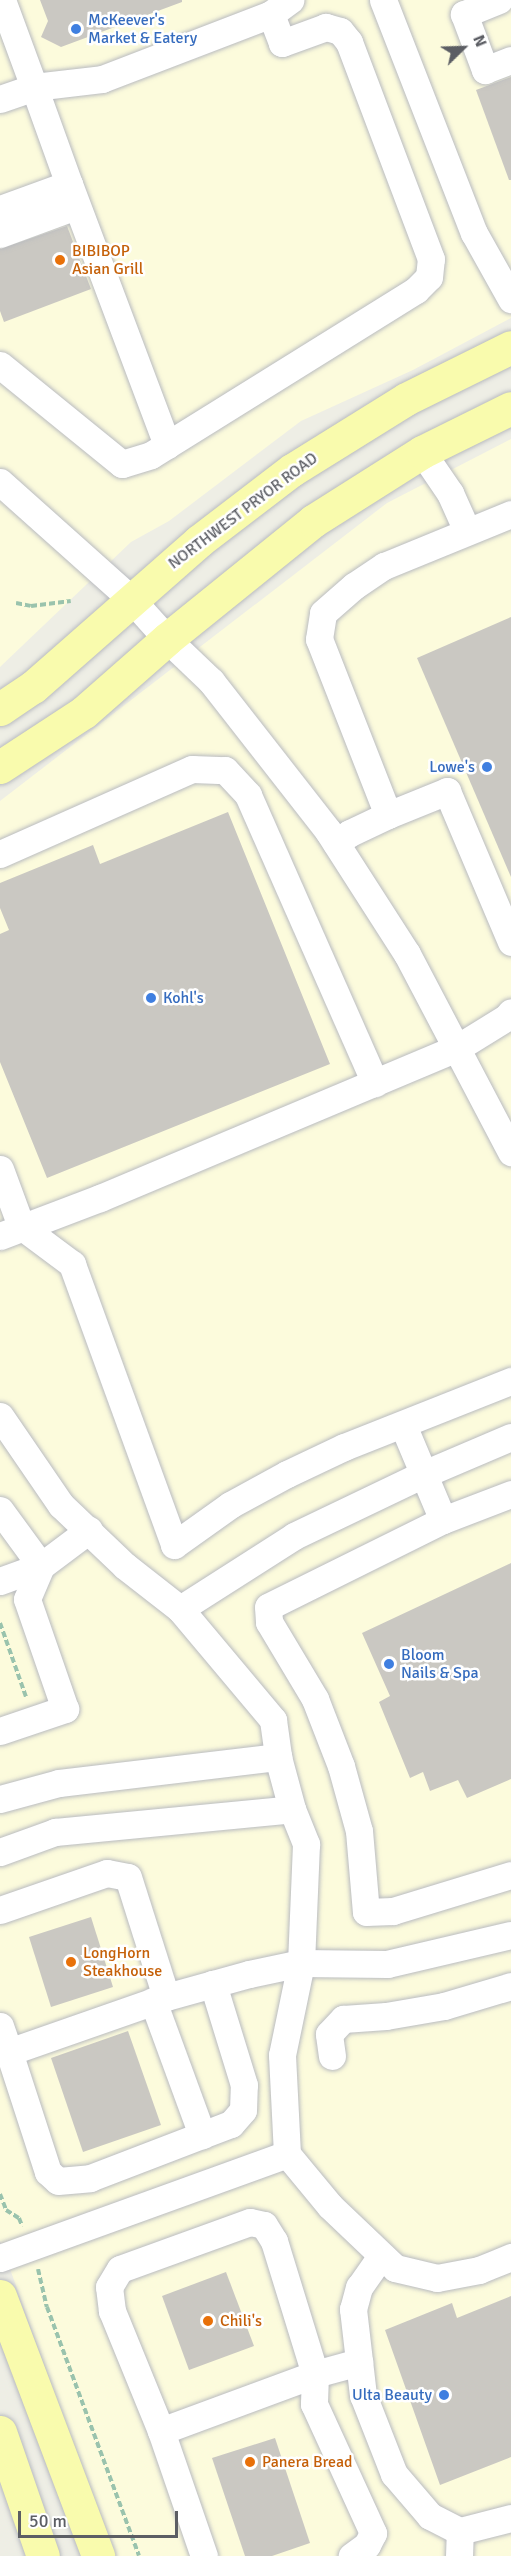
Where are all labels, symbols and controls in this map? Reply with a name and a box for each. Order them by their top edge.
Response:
place label: McKeever's Market & Eatery [88,10,197,48]
north arrow [433,18,493,78]
marker: McKeever's Market & Eatery [69,22,83,36]
text: N [468,32,491,50]
place label: BIBIBOP Asian Grill [72,241,144,279]
marker: BIBIBOP Asian Grill [53,253,67,267]
street label: NORTHWEST PRYOR ROAD [165,449,321,573]
place label: Lowe's [429,757,475,777]
marker: Lowe's [480,760,494,774]
place label: Kohl's [163,988,204,1008]
marker: Kohl's [144,991,158,1005]
place label: Bloom Nails & Spa [401,1645,479,1683]
marker: Bloom Nails & Spa [382,1657,396,1671]
place label: LongHorn Steakhouse [83,1943,162,1981]
marker: LongHorn Steakhouse [64,1955,78,1969]
place label: Chili's [220,2311,262,2331]
marker: Chili's [201,2314,215,2328]
place label: Ulta Beauty [352,2385,432,2405]
marker: Ulta Beauty [437,2388,451,2402]
place label: Panera Bread [262,2452,353,2472]
marker: Panera Bread [243,2455,257,2469]
scale bar [21,2499,182,2537]
text: 50 m [29,2510,67,2532]

